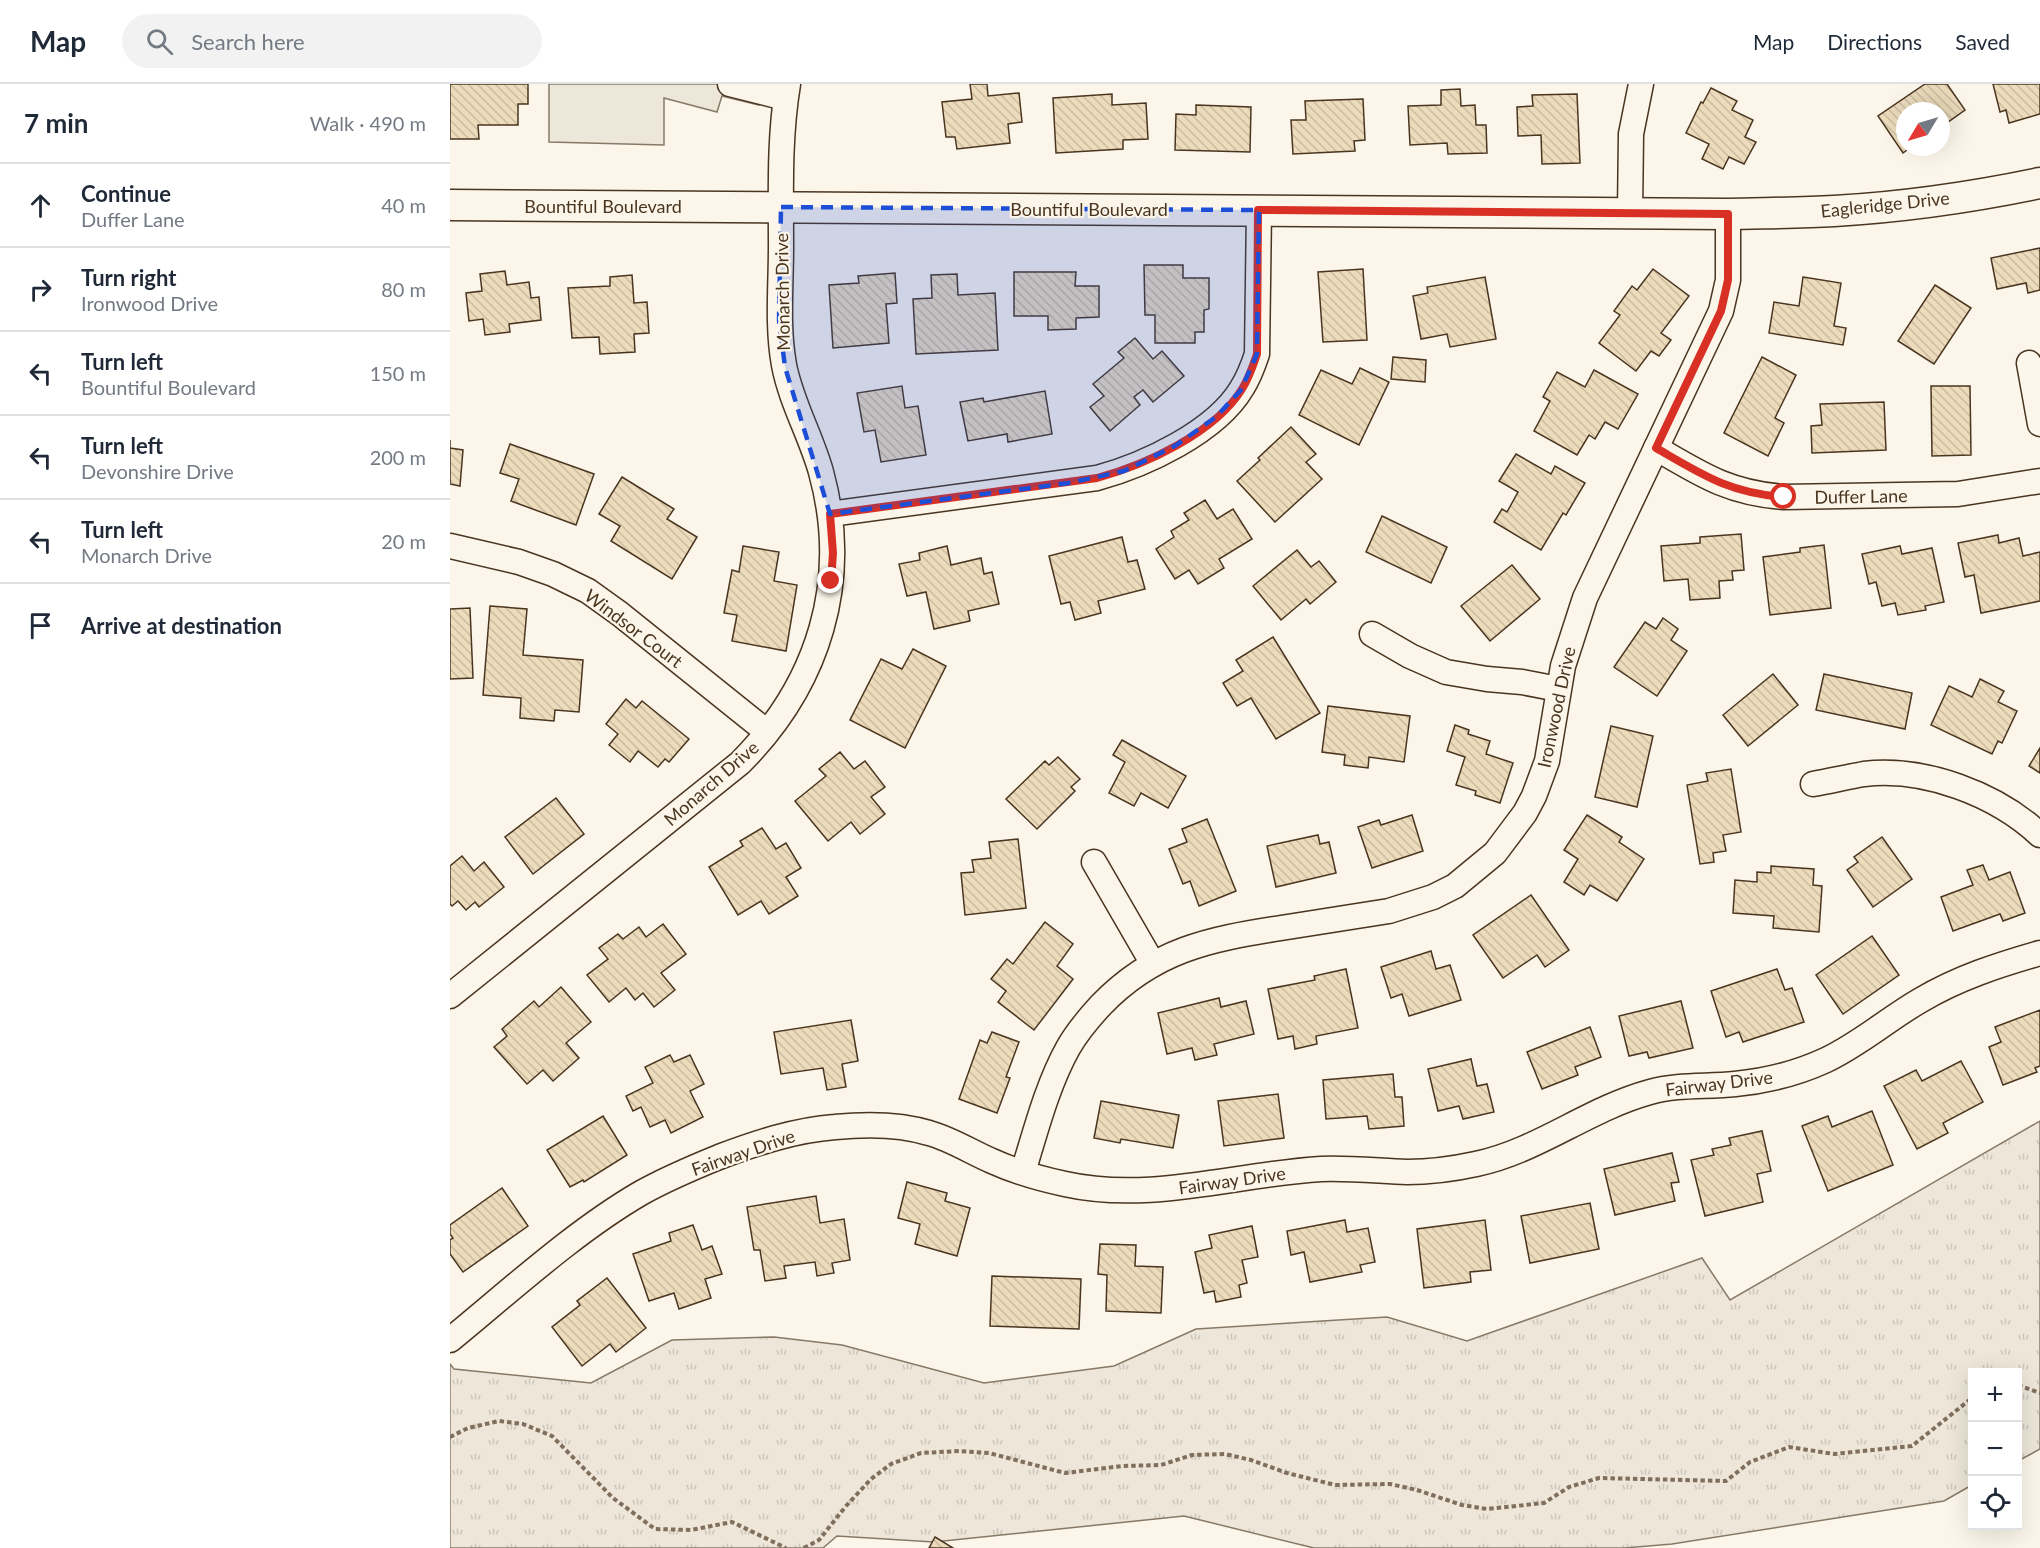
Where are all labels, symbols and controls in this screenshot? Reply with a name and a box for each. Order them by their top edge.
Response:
search box [122,14,542,68]
text: Map [30,24,86,58]
icon: search [143,25,176,58]
text: Search here [191,28,305,55]
text: Map [1753,29,1794,54]
text: Directions [1827,29,1922,54]
text: Saved [1955,29,2010,54]
north arrow [1896,102,1950,156]
text: 7 min [24,107,88,139]
text: Walk · 490 m [310,111,426,135]
text: Continue [81,180,171,207]
street label: Eagleridge Drive [1819,186,1951,222]
icon: ahead [24,189,57,222]
text: 40 m [381,193,426,217]
street label: Bountiful Boulevard [524,195,682,217]
street label: Bountiful Boulevard [1010,198,1168,220]
text: Duffer Lane [81,207,185,231]
street label: Monarch Drive [770,233,794,351]
text: Turn right [81,264,176,291]
icon: right [24,273,57,306]
text: 80 m [381,277,426,301]
text: Ironwood Drive [81,291,218,315]
text: Turn left [81,348,163,375]
icon: left [24,357,57,390]
text: 150 m [370,361,426,385]
text: Bountiful Boulevard [81,375,256,399]
text: Turn left [81,432,163,459]
icon: left [24,441,57,474]
text: 200 m [370,445,426,469]
text: Devonshire Drive [81,459,234,483]
route start [1770,483,1796,509]
street label: Duffer Lane [1814,484,1908,508]
text: Turn left [81,516,163,543]
icon: left [24,525,57,558]
text: 20 m [381,529,426,553]
text: Monarch Drive [81,543,212,567]
route end [817,567,843,593]
street label: Windsor Court [581,584,688,672]
icon: arrive [24,609,57,642]
text: Arrive at destination [81,612,282,639]
street label: Ironwood Drive [1532,644,1580,770]
street label: Monarch Drive [659,736,763,830]
street label: Fairway Drive [1664,1066,1774,1100]
street label: Fairway Drive [688,1124,798,1180]
street label: Fairway Drive [1177,1162,1287,1198]
map controls [1968,1368,2022,1530]
button: + [1968,1368,2022,1422]
button: − [1968,1422,2022,1476]
button: locate [1968,1476,2022,1530]

